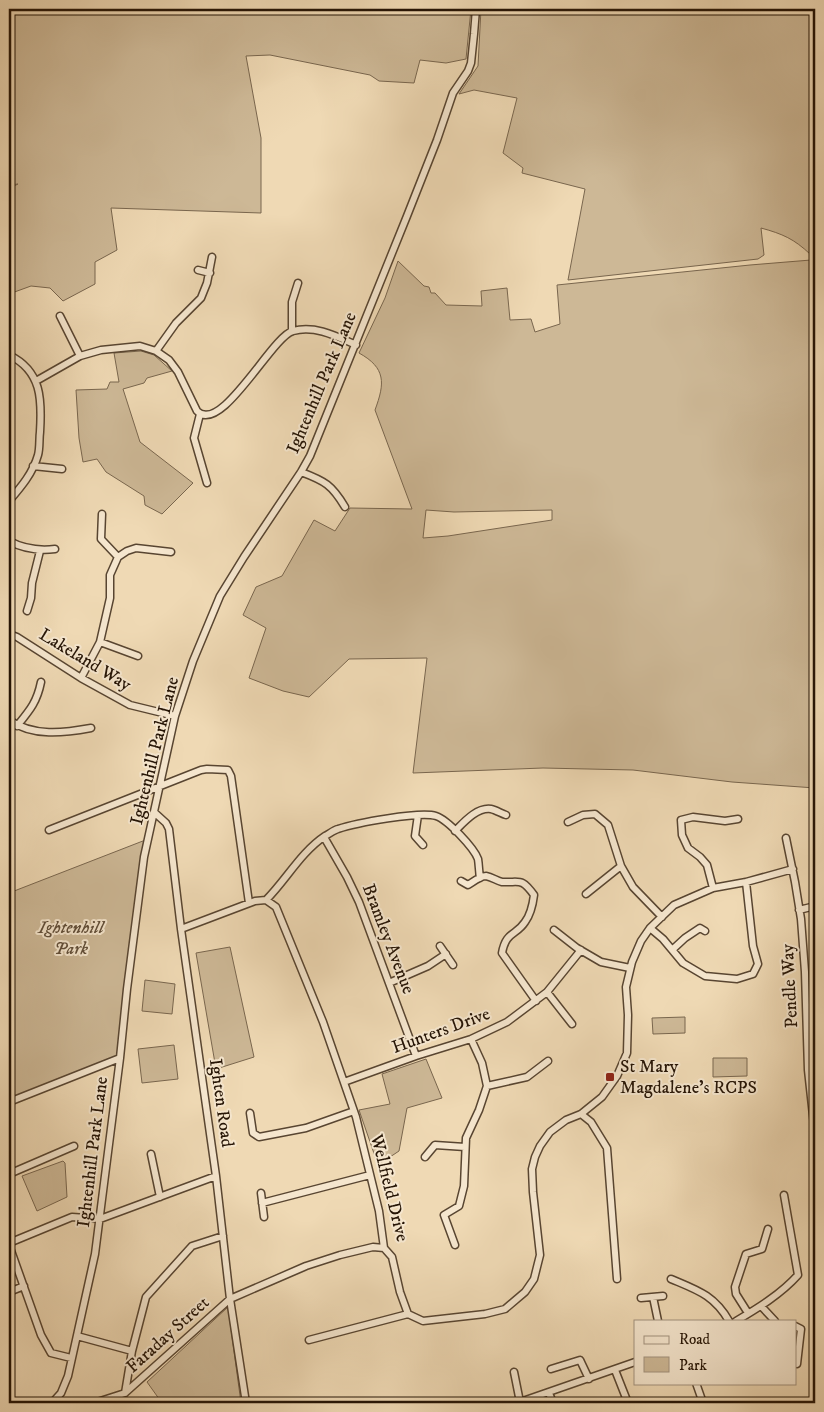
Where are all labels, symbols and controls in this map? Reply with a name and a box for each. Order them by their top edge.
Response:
street label: Ightenhill Park Lane [282,309,362,457]
street label: Lakeland Way [35,624,135,696]
street label: Ightenhill Park Lane [126,675,184,827]
street label: Bramley Avenue [357,881,419,997]
park label: Ightenhill Park [37,917,106,960]
street label: Pendle Way [777,943,803,1029]
street label: Hunters Drive [389,1003,493,1059]
place label: St Mary Magdalene's RCPS [620,1056,757,1099]
street label: Ighten Road [204,1057,238,1149]
marker: St Mary Magdalene's RCPS [604,1071,616,1083]
street label: Ightenhill Park Lane [73,1075,113,1229]
street label: Wellfield Drive [365,1131,413,1244]
street label: Faraday Street [122,1292,214,1378]
legend [634,1320,796,1384]
text: Road [679,1330,711,1349]
text: Park [679,1356,708,1375]

